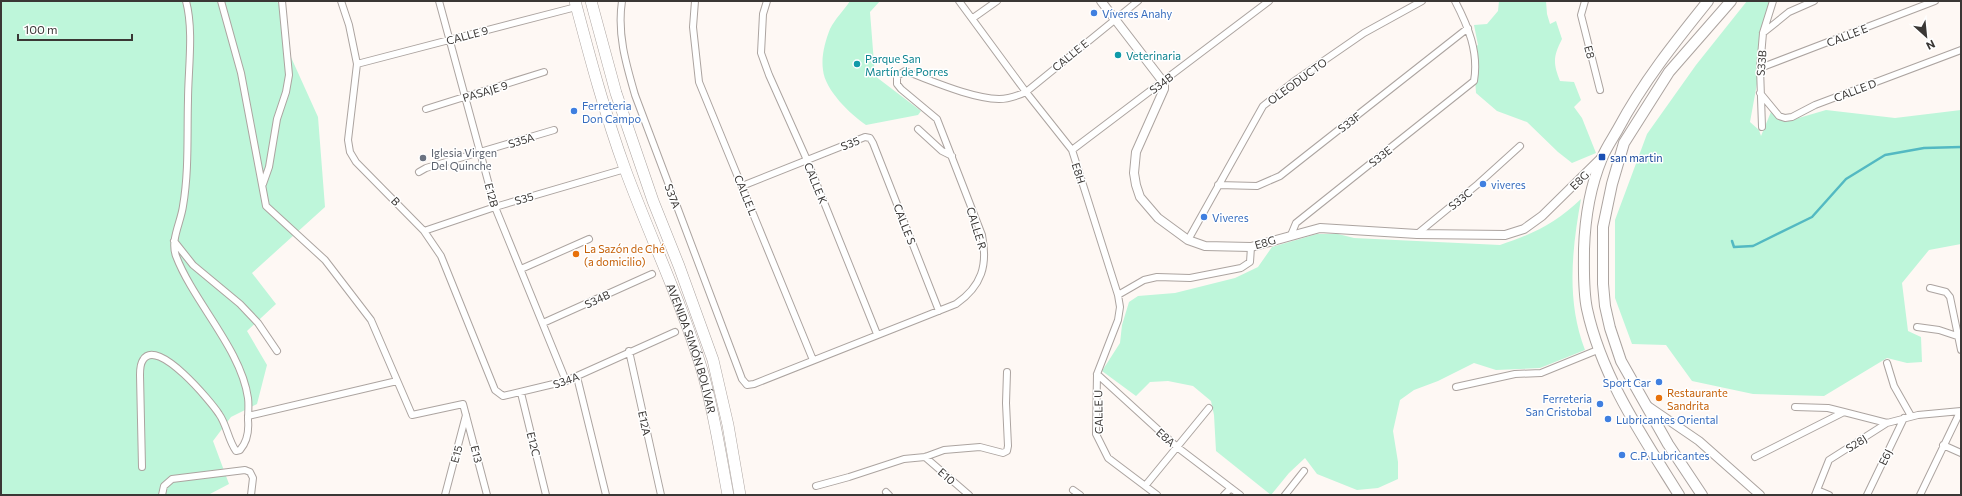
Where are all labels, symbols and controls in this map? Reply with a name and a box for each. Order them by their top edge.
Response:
place label: Víveres Anahy [1102,7,1172,20]
marker: Víveres Anahy [1089,8,1099,18]
scale bar [18,16,132,42]
north arrow [1906,16,1946,56]
street label: CALLE E [1825,21,1869,49]
text: 100 m [24,22,58,36]
street label: CALLE 9 [445,23,490,47]
street label: CALLE E [1049,36,1091,74]
text: N [1924,38,1937,53]
street label: E8 [1582,44,1598,60]
place label: Veterinaria [1126,49,1181,62]
marker: Veterinaria [1113,50,1123,60]
street label: S33B [1754,50,1768,76]
place label: Parque San Martín de Porres [865,52,948,78]
street label: OLEODUCTO [1265,55,1329,107]
marker: Parque San Martín de Porres [852,59,862,69]
street label: S34B [1147,70,1175,96]
street label: CALLE D [1832,76,1878,104]
street label: PASAJE 9 [461,78,510,105]
place label: Ferreteria Don Campo [582,99,641,125]
marker: Ferreteria Don Campo [569,106,579,116]
street label: S33F [1335,109,1363,135]
street label: S35A [506,130,536,150]
street label: S35 [839,133,861,153]
street label: S33E [1366,143,1394,169]
place label: Iglesia Virgen Del Quinche [431,146,497,172]
place label: san martin [1610,151,1663,164]
marker: san martin [1597,152,1607,162]
marker: Iglesia Virgen Del Quinche [418,153,428,163]
street label: CALLE K [802,160,830,206]
street label: E8H [1070,161,1088,185]
street label: E8G [1567,168,1591,192]
street label: CALLE L [732,173,760,217]
place label: viveres [1491,178,1526,191]
marker: viveres [1478,179,1488,189]
street label: E12B [483,182,501,208]
street label: S37A [662,182,684,210]
street label: S33C [1446,186,1474,212]
street label: S35 [513,189,535,207]
street label: B [389,194,403,208]
street label: CALLE S [891,202,919,246]
street label: CALLE R [964,205,990,251]
place label: Viveres [1212,211,1249,224]
marker: Viveres [1199,212,1209,222]
street label: E8G [1253,233,1277,251]
place label: La Sazón de Ché (a domicilio) [584,242,665,268]
marker: La Sazón de Ché (a domicilio) [571,249,581,259]
street label: AVENIDA SIMÓN BOLÍVAR [665,281,719,415]
street label: S34B [582,288,612,310]
street label: S34A [551,369,581,391]
place label: Sport Car [1603,376,1652,389]
marker: Sport Car [1654,377,1664,387]
place label: Restaurante Sandrita [1667,386,1728,412]
street label: CALLE U [1091,390,1105,434]
place label: Ferreteria San Cristobal [1526,392,1592,418]
marker: Restaurante Sandrita [1654,393,1664,403]
marker: Ferreteria San Cristobal [1595,399,1605,409]
street label: E12A [636,409,654,437]
place label: Lubricantes Oriental [1616,413,1718,426]
marker: Lubricantes Oriental [1603,414,1613,424]
street label: E8A [1154,425,1178,449]
street label: E12C [525,430,543,458]
street label: S28J [1843,432,1869,455]
street label: E15 [447,444,465,464]
street label: E13 [469,444,485,464]
street label: E6J [1876,447,1895,468]
place label: C.P. Lubricantes [1630,449,1710,462]
marker: C.P. Lubricantes [1617,450,1627,460]
street label: E10 [936,465,958,487]

